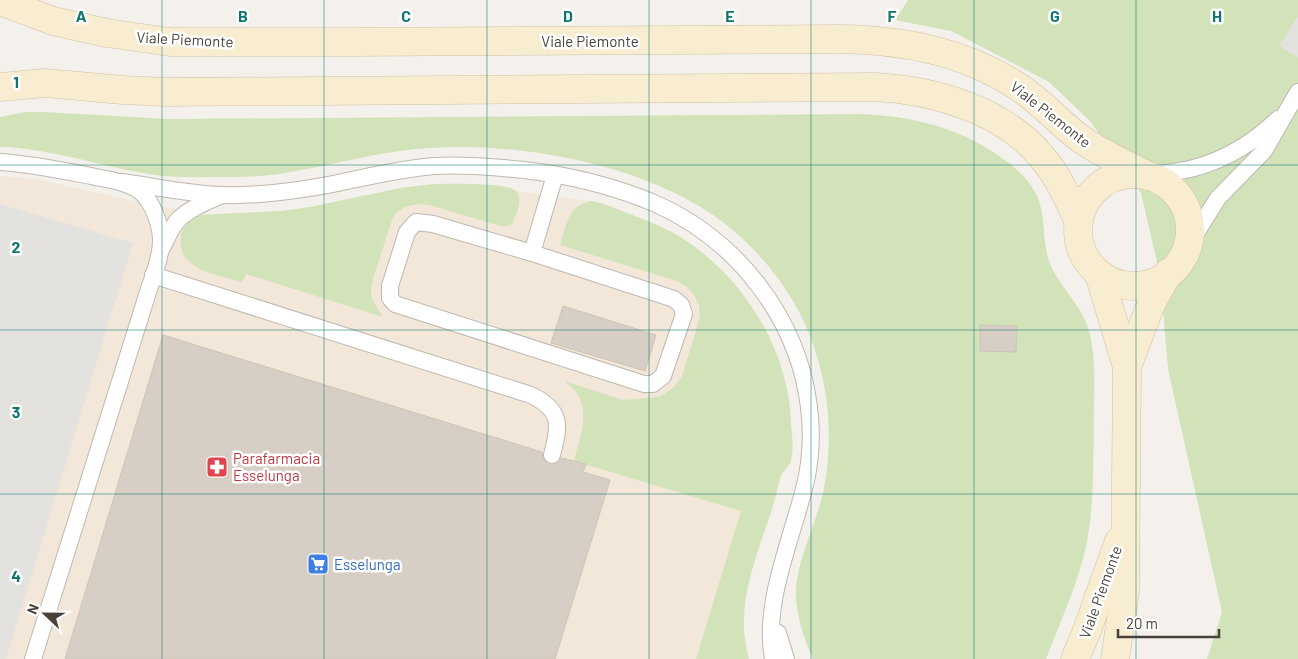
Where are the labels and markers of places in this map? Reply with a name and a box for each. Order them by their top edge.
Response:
place label: Parafarmacia Esselunga [233,449,320,484]
pharmacy icon: Parafarmacia Esselunga [205,455,229,479]
supermarket icon: Esselunga [306,552,330,576]
place label: Esselunga [334,555,401,573]

